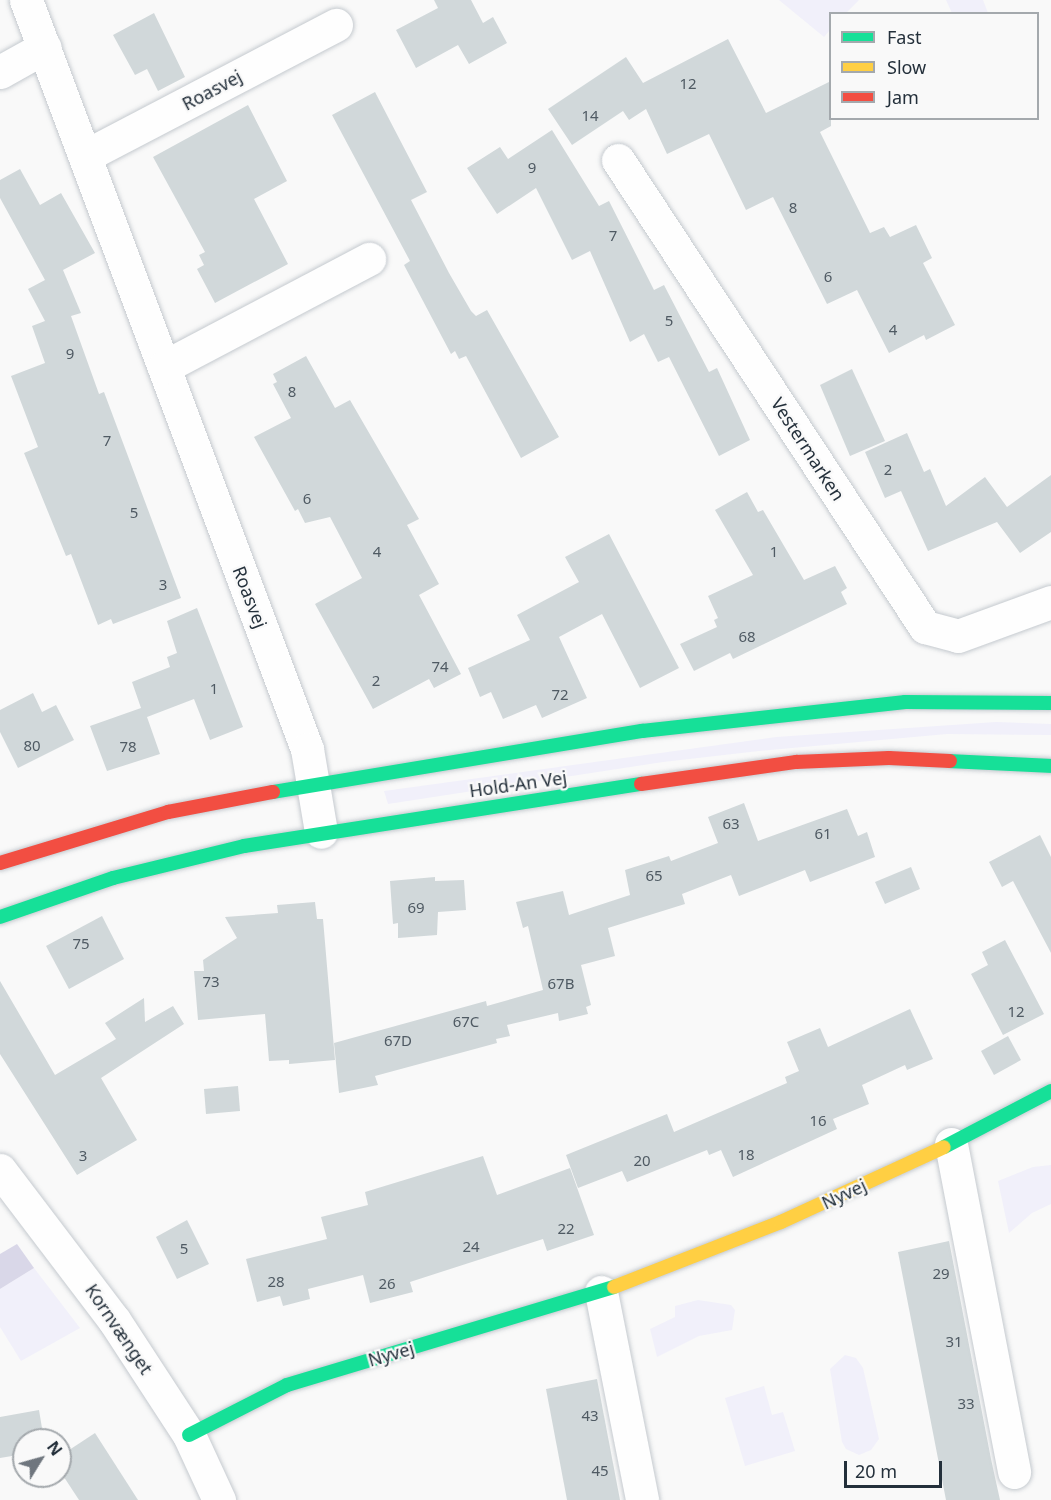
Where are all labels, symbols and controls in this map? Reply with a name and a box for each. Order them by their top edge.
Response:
legend [829,12,1039,120]
text: Fast [887,25,922,49]
text: Slow [887,55,926,79]
street label: Roasvej [178,65,246,115]
house number: 12 [679,75,697,93]
text: Jam [887,85,919,109]
house number: 14 [581,107,599,125]
house number: 9 [528,159,536,177]
house number: 8 [789,199,797,217]
house number: 7 [609,227,617,245]
house number: 6 [824,268,832,286]
house number: 5 [665,312,673,330]
house number: 4 [889,321,897,339]
house number: 9 [66,345,74,363]
house number: 8 [288,383,296,401]
street label: Vestermarken [767,393,849,505]
house number: 7 [103,432,111,450]
house number: 2 [884,461,892,479]
house number: 6 [303,490,311,508]
house number: 5 [130,504,138,522]
house number: 4 [373,543,381,561]
house number: 1 [770,543,778,561]
street label: Roasvej [228,563,272,631]
house number: 3 [159,576,167,594]
house number: 68 [738,628,756,646]
house number: 74 [431,658,449,676]
house number: 2 [372,672,380,690]
house number: 1 [210,680,218,698]
house number: 72 [551,686,569,704]
house number: 80 [23,737,41,755]
house number: 78 [119,738,137,756]
street label: Hold-An Vej [468,766,568,802]
house number: 63 [722,815,740,833]
house number: 61 [814,825,832,843]
house number: 65 [645,867,663,885]
house number: 69 [407,899,425,917]
house number: 75 [72,935,90,953]
house number: 73 [202,973,220,991]
house number: 67B [548,975,574,993]
house number: 12 [1007,1003,1025,1021]
house number: 67C [453,1013,479,1031]
house number: 67D [384,1032,412,1050]
house number: 16 [809,1112,827,1130]
house number: 18 [737,1146,755,1164]
house number: 3 [79,1147,87,1165]
house number: 20 [633,1152,651,1170]
street label: Nyvej [818,1174,870,1214]
house number: 22 [557,1220,575,1238]
house number: 24 [462,1238,480,1256]
house number: 5 [180,1240,188,1258]
house number: 29 [932,1265,950,1283]
house number: 28 [267,1273,285,1291]
house number: 26 [378,1275,396,1293]
street label: Kornvænget [81,1280,157,1378]
house number: 31 [945,1333,963,1351]
street label: Nyvej [366,1337,416,1371]
house number: 33 [957,1395,975,1413]
house number: 43 [581,1407,599,1425]
north arrow [12,1428,72,1488]
text: N [42,1437,67,1460]
scale bar [847,1449,944,1487]
text: 20 m [855,1459,897,1483]
house number: 45 [591,1462,609,1480]

